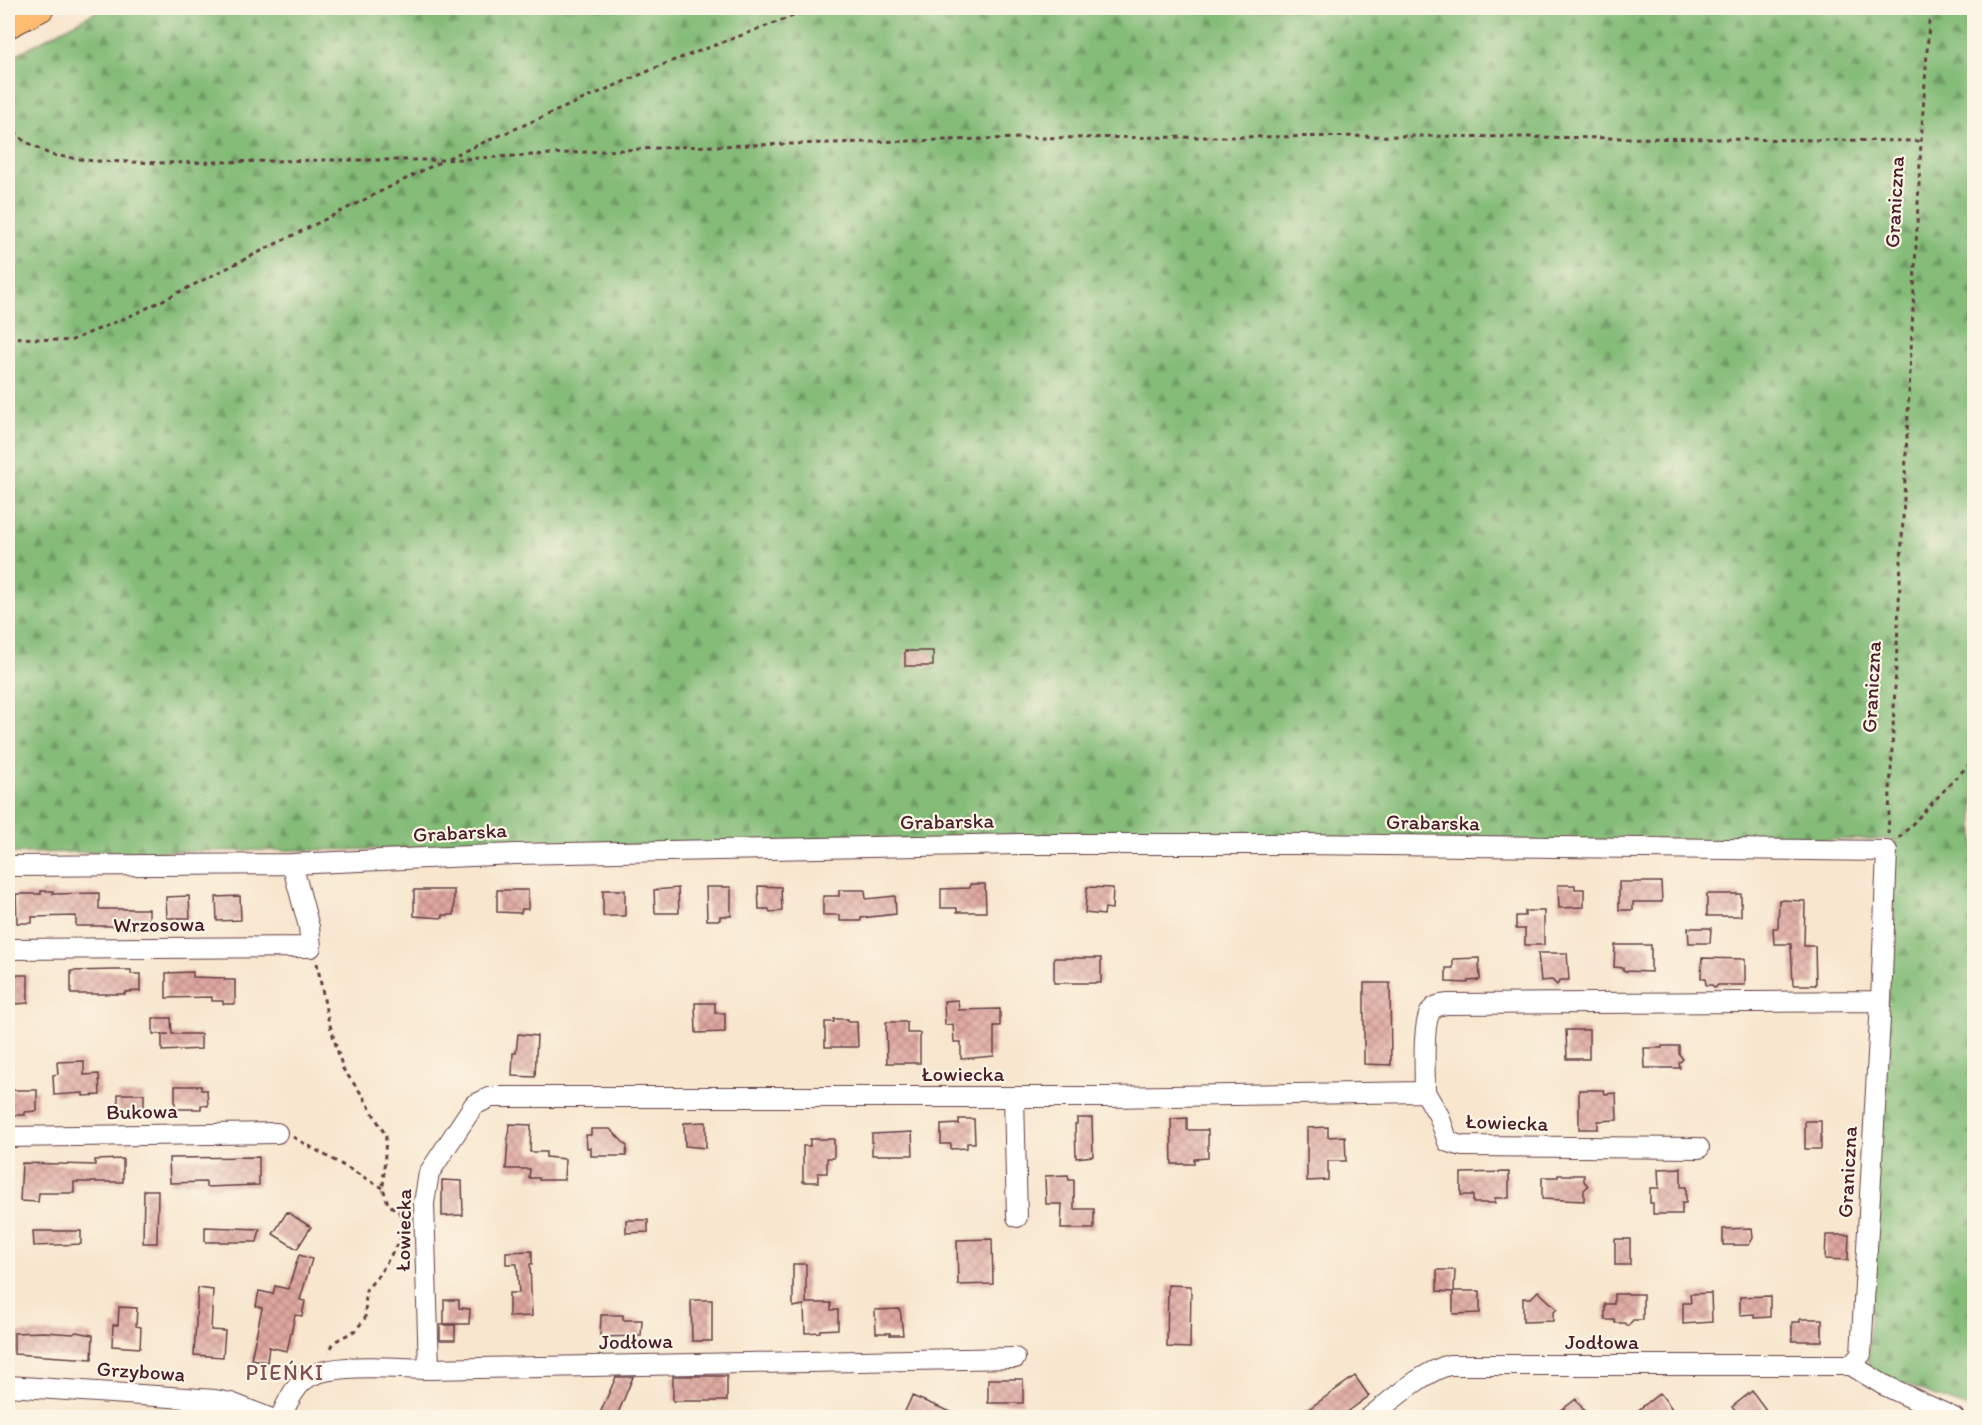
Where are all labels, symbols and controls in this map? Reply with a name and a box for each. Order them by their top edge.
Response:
street label: Graniczna [1879,155,1909,249]
street label: Graniczna [1856,640,1886,734]
street label: Grabarska [900,808,994,834]
street label: Grabarska [1386,809,1480,835]
street label: Grabarska [412,817,508,847]
street label: Wrzosowa [113,911,205,937]
street label: Łowiecka [922,1061,1004,1086]
street label: Bukowa [106,1098,178,1124]
street label: Łowiecka [1465,1108,1549,1136]
street label: Graniczna [1832,1125,1862,1219]
street label: Łowiecka [390,1188,416,1272]
street label: Jodłowa [599,1328,673,1354]
street label: Jodłowa [1565,1329,1639,1354]
street label: Grzybowa [96,1355,186,1387]
district label: PIEŃKI [245,1359,325,1386]

